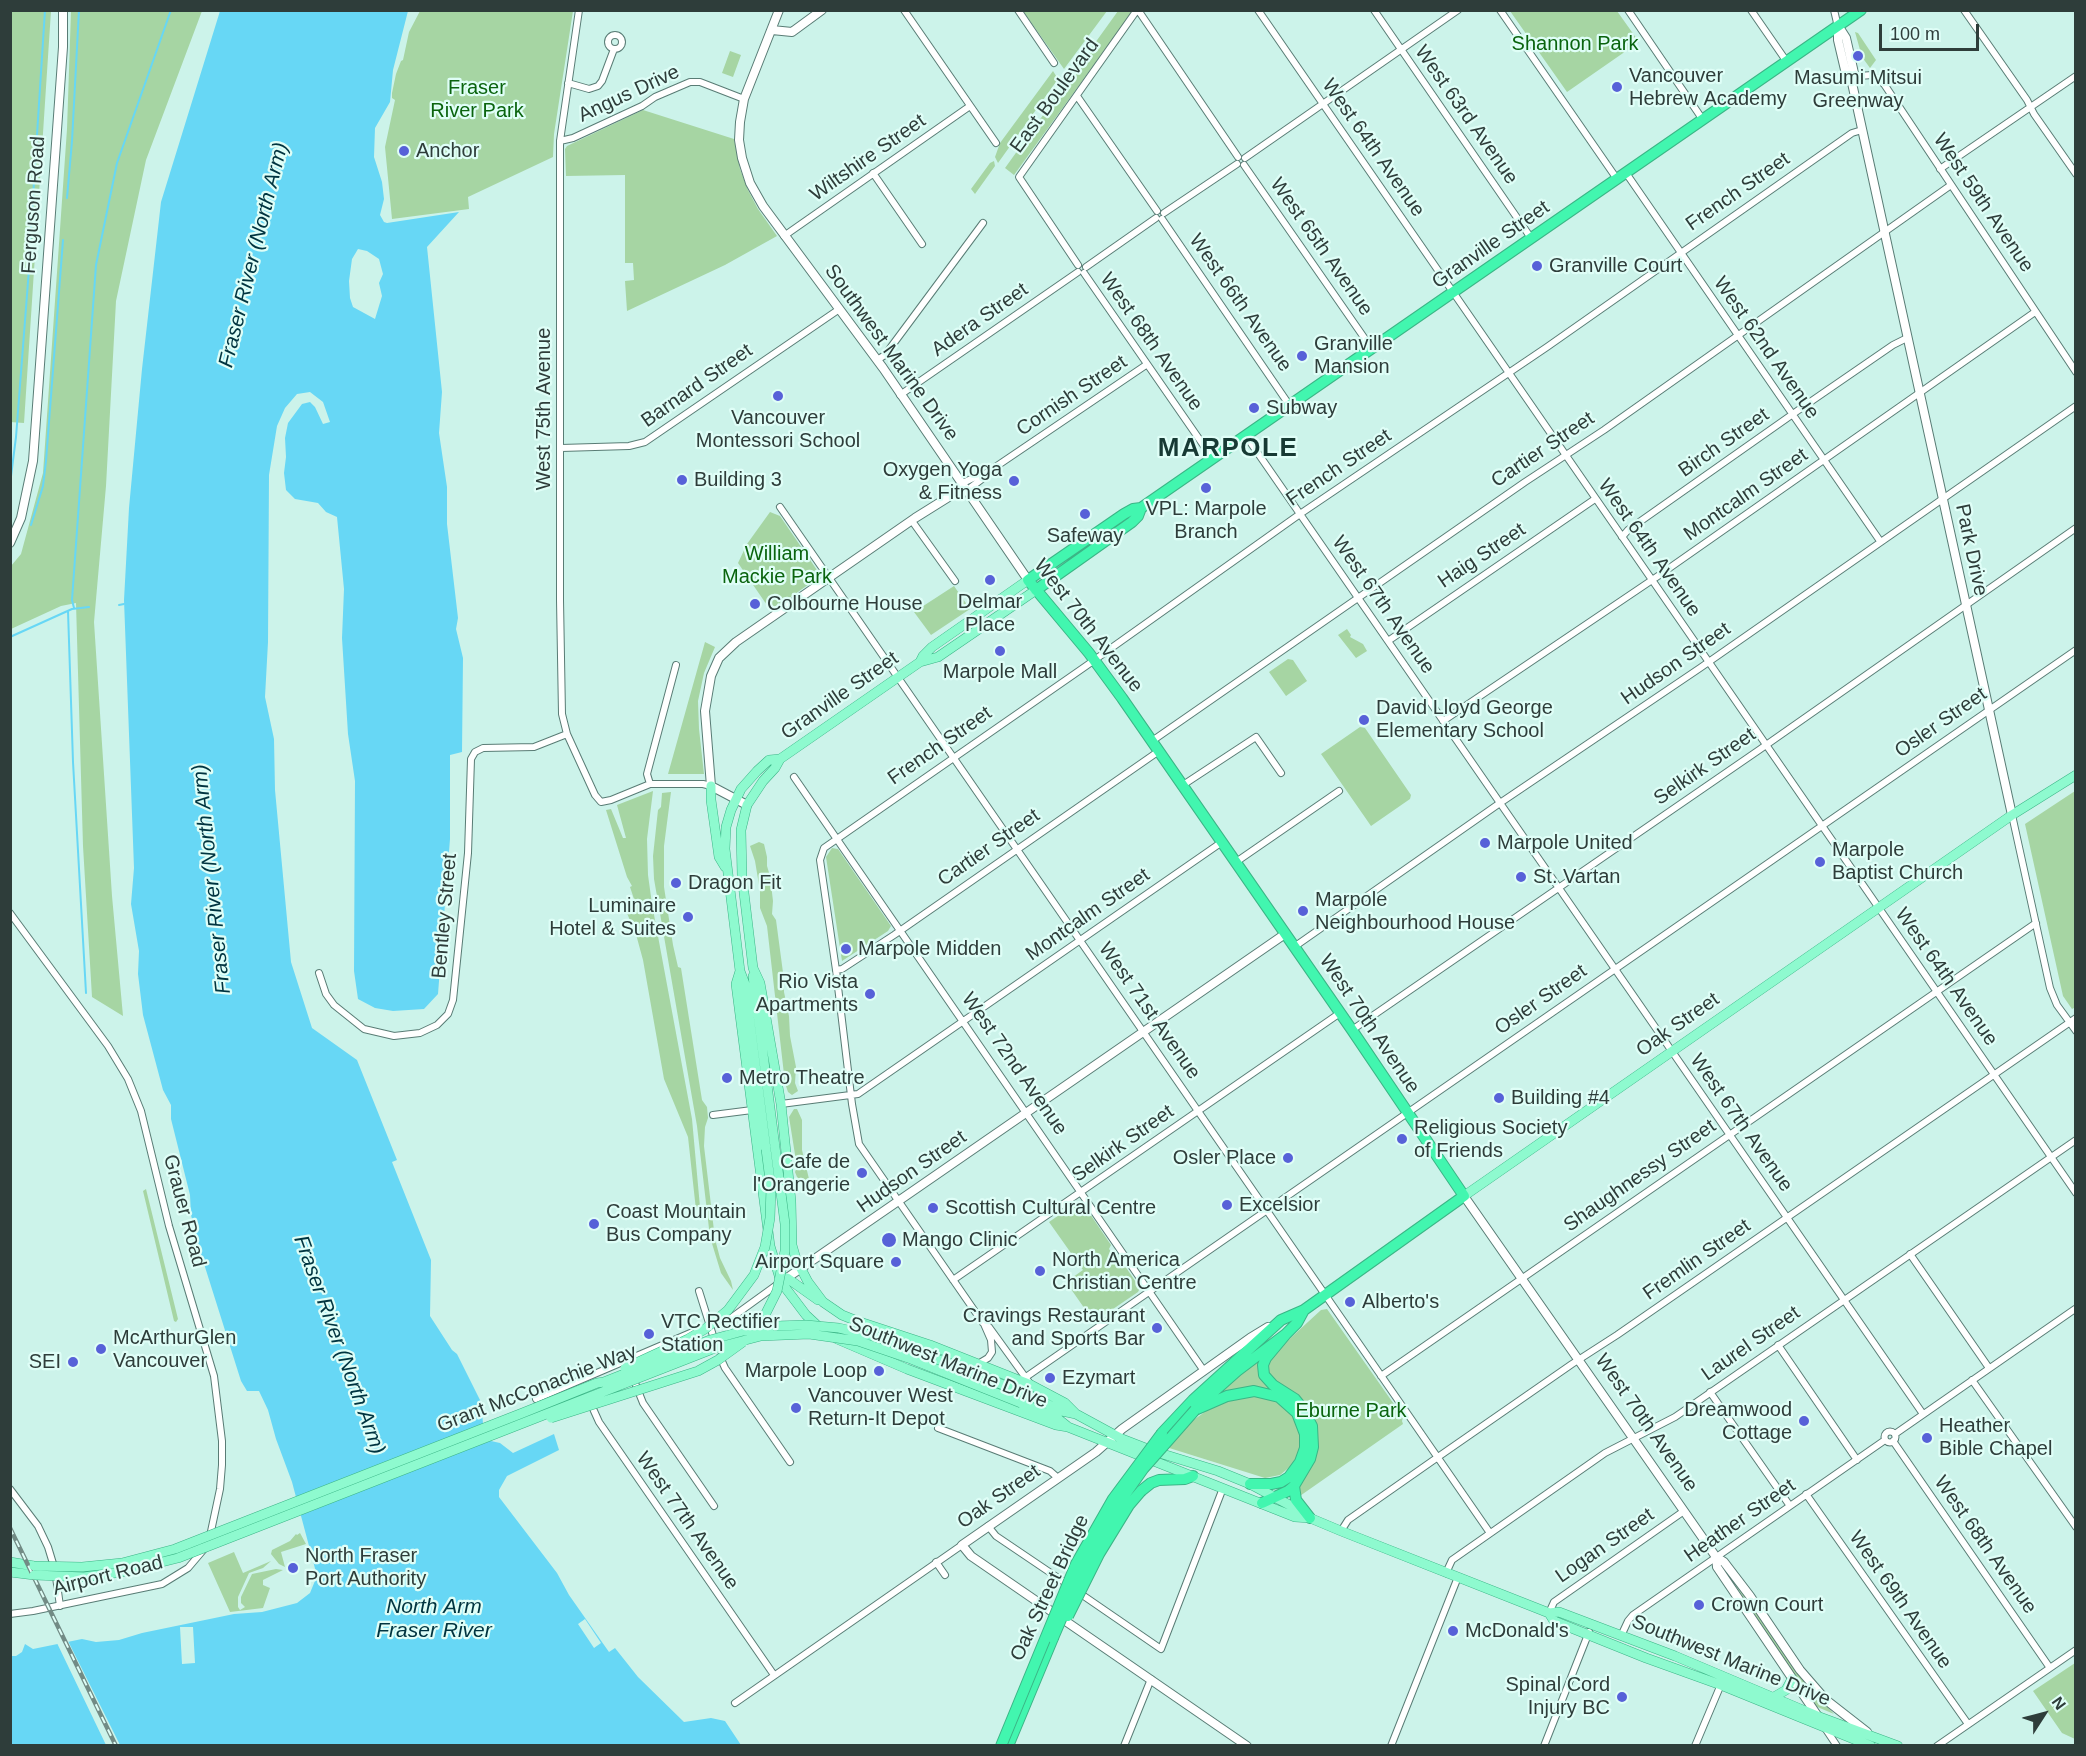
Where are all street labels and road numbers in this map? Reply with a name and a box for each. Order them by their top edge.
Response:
street label: East Boulevard [1005,34,1105,158]
street label: West 63rd Avenue [1409,41,1523,189]
street label: Angus Drive [575,60,683,128]
street label: West 64th Avenue [1317,74,1429,222]
street label: Wiltshire Street [806,109,930,207]
street label: West 59th Avenue [1928,129,2038,277]
street label: Ferguson Road [17,135,51,275]
street label: French Street [1681,147,1795,237]
street label: West 65th Avenue [1265,173,1377,321]
street label: Granville Street [1428,196,1554,294]
street label: West 66th Avenue [1184,229,1296,377]
street label: Southwest Marine Drive [819,260,963,446]
street label: West 68th Avenue [1095,268,1207,416]
street label: West 62nd Avenue [1708,272,1824,424]
street label: Adera Street [927,278,1033,362]
street label: West 75th Avenue [532,328,556,490]
street label: Barnard Street [637,339,757,433]
street label: Cornish Street [1012,350,1132,442]
street label: Birch Street [1674,403,1774,483]
street label: Cartier Street [1487,407,1599,493]
street label: French Street [1282,424,1396,512]
street label: Montcalm Street [1679,443,1813,547]
street label: West 64th Avenue [1593,474,1705,622]
street label: Park Drive [1950,502,1992,598]
street label: Haig Street [1434,518,1530,594]
street label: West 67th Avenue [1327,531,1439,679]
street label: West 70th Avenue [1028,555,1148,697]
street label: Hudson Street [1617,618,1735,710]
street label: Granville Street [777,647,903,745]
street label: Osler Street [1890,683,1992,763]
street label: French Street [883,701,997,791]
street label: Selkirk Street [1649,723,1761,811]
street label: Cartier Street [933,804,1045,892]
street label: Bentley Street [428,852,462,980]
street label: Montcalm Street [1021,863,1155,967]
street label: West 64th Avenue [1890,903,2002,1051]
street label: West 71st Avenue [1093,938,1205,1084]
street label: West 70th Avenue [1314,950,1424,1098]
street label: Osler Street [1490,960,1592,1040]
street label: West 72nd Avenue [956,988,1072,1140]
street label: Oak Street [1632,988,1724,1062]
street label: West 67th Avenue [1685,1049,1797,1197]
street label: Selkirk Street [1067,1100,1179,1188]
street label: Shaughnessy Street [1559,1115,1721,1237]
street label: Hudson Street [853,1126,971,1218]
street label: Grauer Road [157,1152,211,1270]
street label: Fremlin Street [1639,1214,1755,1306]
street label: Laurel Street [1697,1301,1805,1387]
street label: Southwest Marine Drive [845,1312,1051,1414]
street label: Grant McConachie Way [434,1340,640,1438]
street label: West 70th Avenue [1590,1349,1702,1497]
street label: West 77th Avenue [631,1447,743,1595]
street label: Oak Street [953,1460,1045,1534]
street label: West 68th Avenue [1929,1471,2041,1619]
street label: Heather Street [1680,1474,1800,1568]
street label: Logan Street [1551,1503,1659,1589]
street label: Oak Street Bridge [1006,1511,1094,1665]
street label: West 69th Avenue [1844,1526,1956,1674]
street label: Airport Road [51,1551,165,1601]
street label: Southwest Marine Drive [1628,1610,1834,1712]

